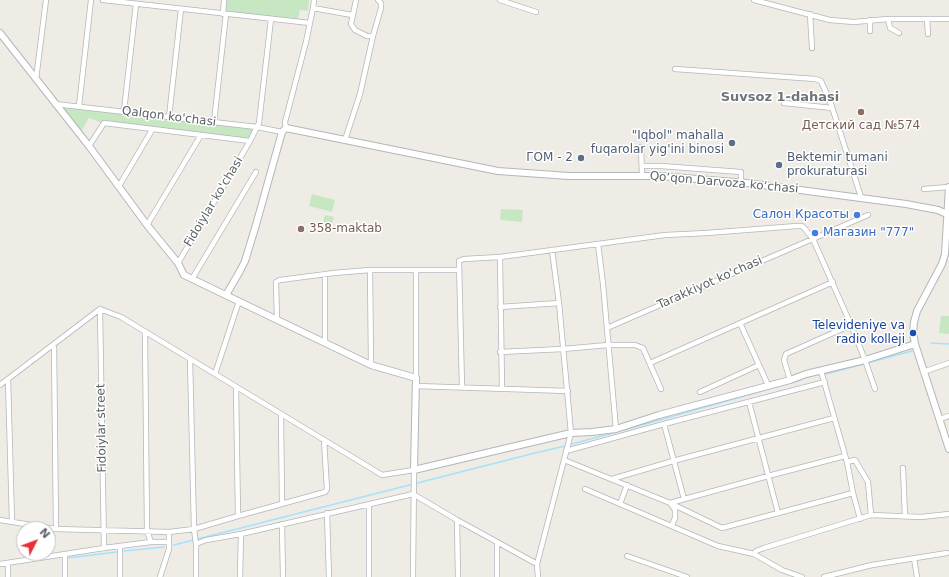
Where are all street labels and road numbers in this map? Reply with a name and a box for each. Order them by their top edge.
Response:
street label: Qalqon ko'chasi [121,104,217,130]
street label: Fidoiylar ko'chasi [181,154,247,250]
street label: Qoʻqon Darvoza koʻchasi [649,169,799,197]
street label: Tarakkiyot ko'chasi [655,253,765,313]
street label: Fidoiylar street [94,383,110,473]

